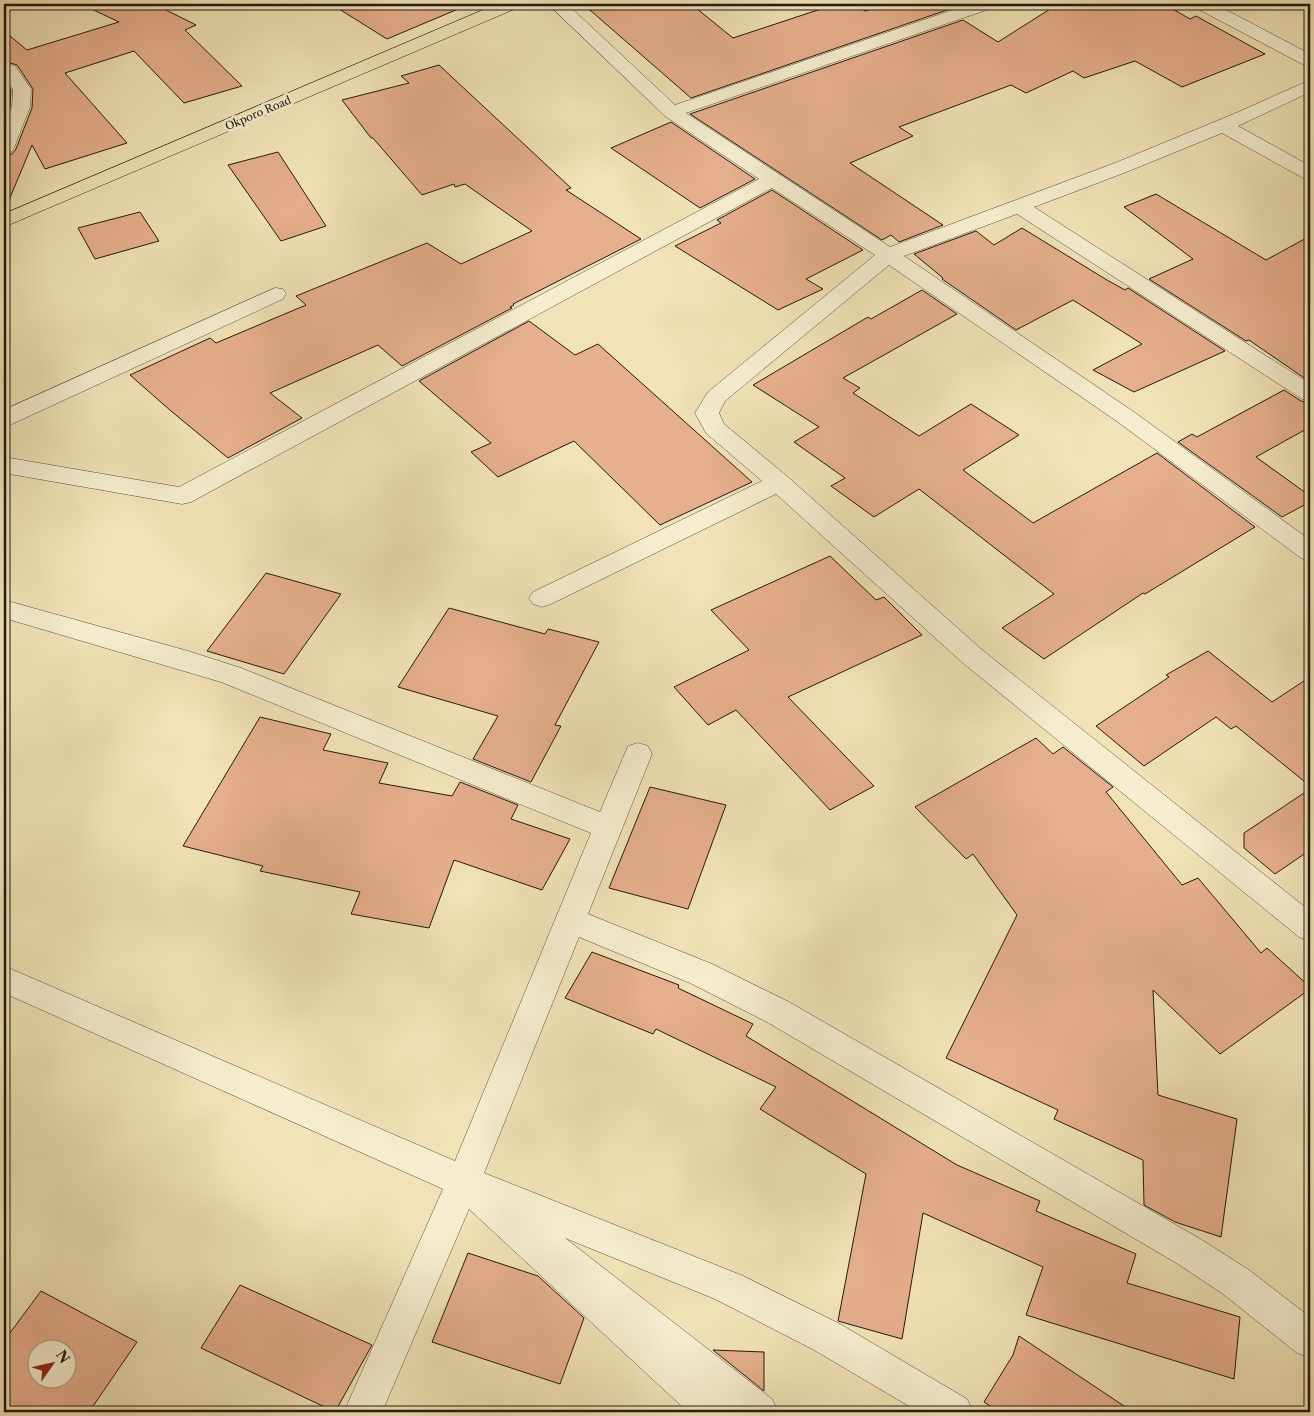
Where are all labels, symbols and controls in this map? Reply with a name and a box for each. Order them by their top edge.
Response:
street label: Okporo Road [223,93,293,133]
north arrow [28,1338,78,1388]
text: N [52,1347,74,1367]

